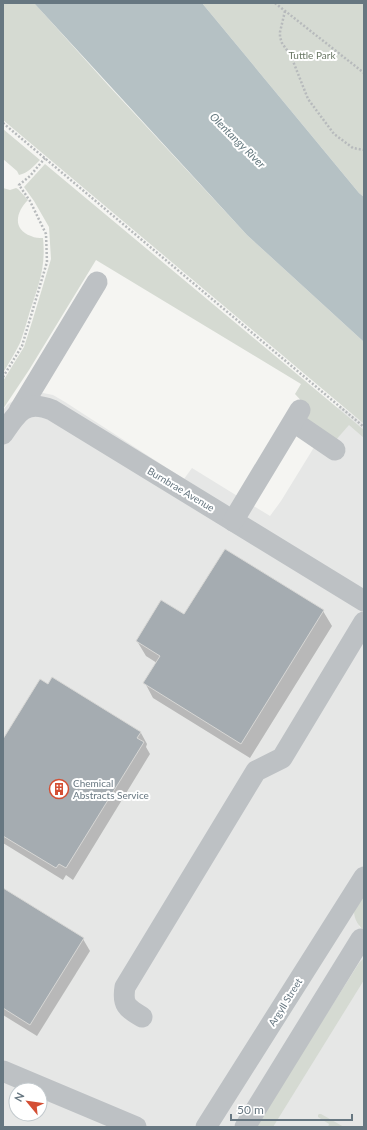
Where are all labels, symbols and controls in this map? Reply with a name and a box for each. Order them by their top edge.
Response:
park label: Tuttle Park [288,49,336,61]
water label: Olentangy River [208,110,269,171]
street label: Burnbrae Avenue [145,464,217,514]
place label: Chemical Abstracts Service [73,777,149,801]
building icon: Chemical Abstracts Service [48,778,70,800]
street label: Argyll Street [266,975,305,1028]
north arrow [8,1082,48,1122]
text: N [11,1090,27,1104]
scale bar [231,1096,352,1122]
text: 50 m [237,1102,264,1117]

